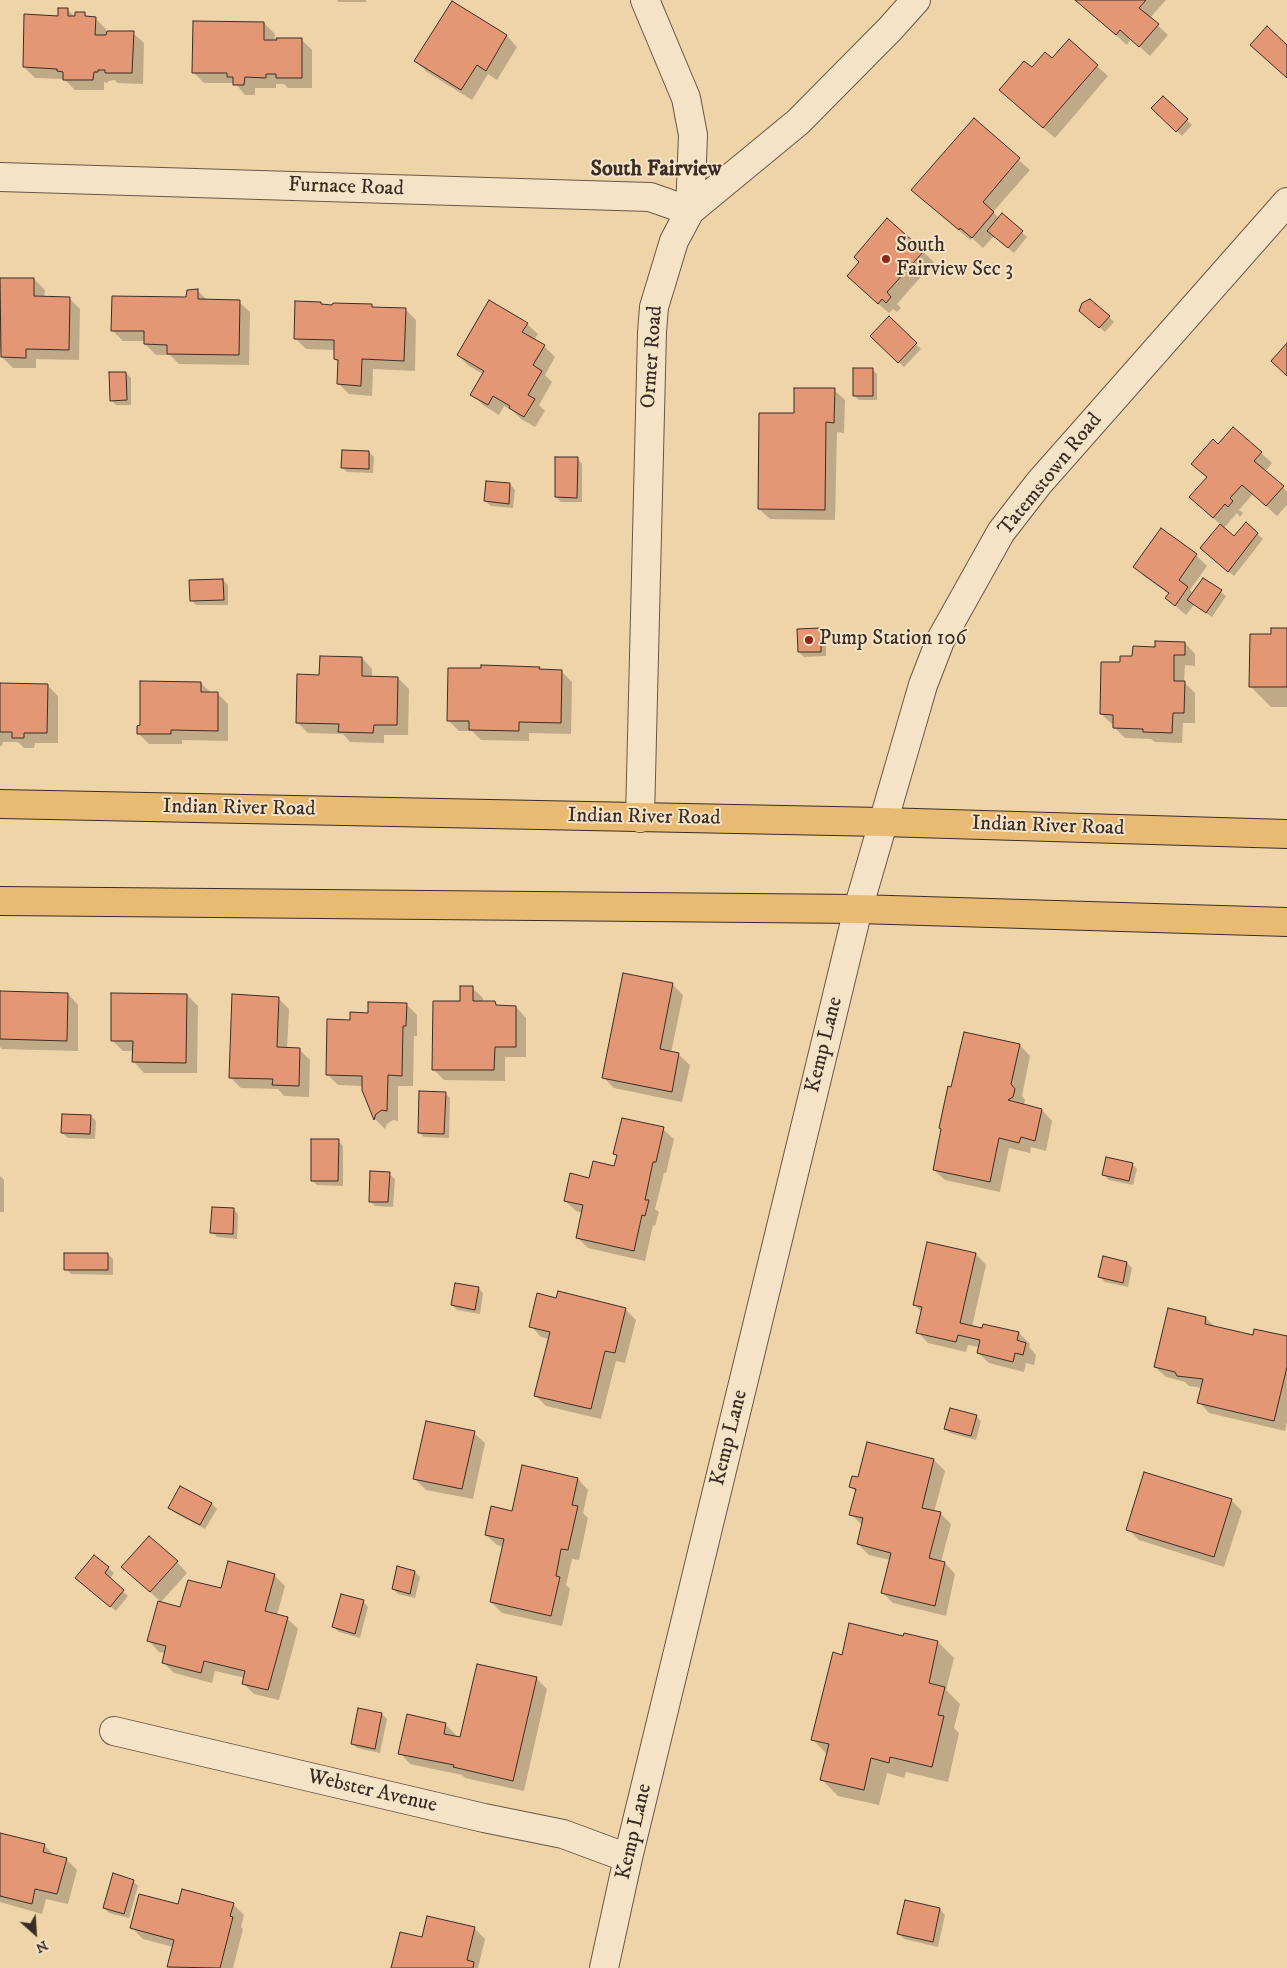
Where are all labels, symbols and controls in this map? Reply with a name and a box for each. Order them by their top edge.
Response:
district label: South Fairview [591,157,721,183]
street label: Furnace Road [288,173,404,203]
place label: South Fairview Sec 3 [896,234,1013,284]
marker: South Fairview Sec 3 [880,253,892,265]
street label: Ormer Road [637,305,669,409]
street label: Tatemstown Road [994,409,1108,541]
place label: Pump Station 106 [819,627,967,653]
marker: Pump Station 106 [803,634,815,646]
street label: Indian River Road [162,795,316,823]
street label: Indian River Road [567,804,721,832]
street label: Indian River Road [971,812,1125,842]
street label: Kemp Lane [801,995,849,1095]
street label: Kemp Lane [706,1388,754,1488]
street label: Webster Avenue [305,1765,439,1819]
street label: Kemp Lane [612,1782,658,1882]
north arrow [10,1908,60,1958]
text: N [32,1936,51,1957]

